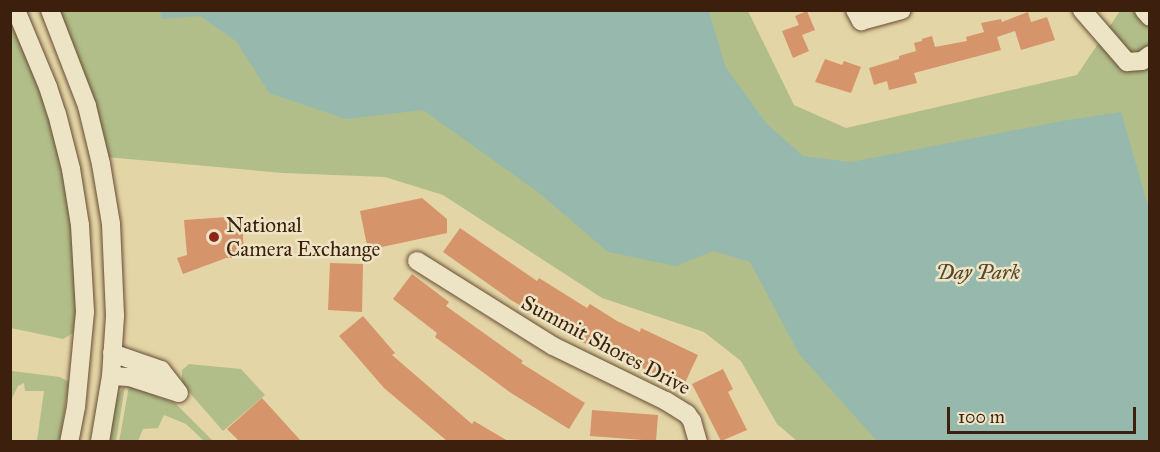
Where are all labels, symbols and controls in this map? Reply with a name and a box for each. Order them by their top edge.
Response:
place label: National Camera Exchange [226,212,380,262]
marker: National Camera Exchange [207,230,221,244]
park label: Day Park [936,259,1020,285]
street label: Summit Shores Drive [517,290,695,400]
scale bar [950,395,1139,433]
text: 100 m [958,406,1005,428]

